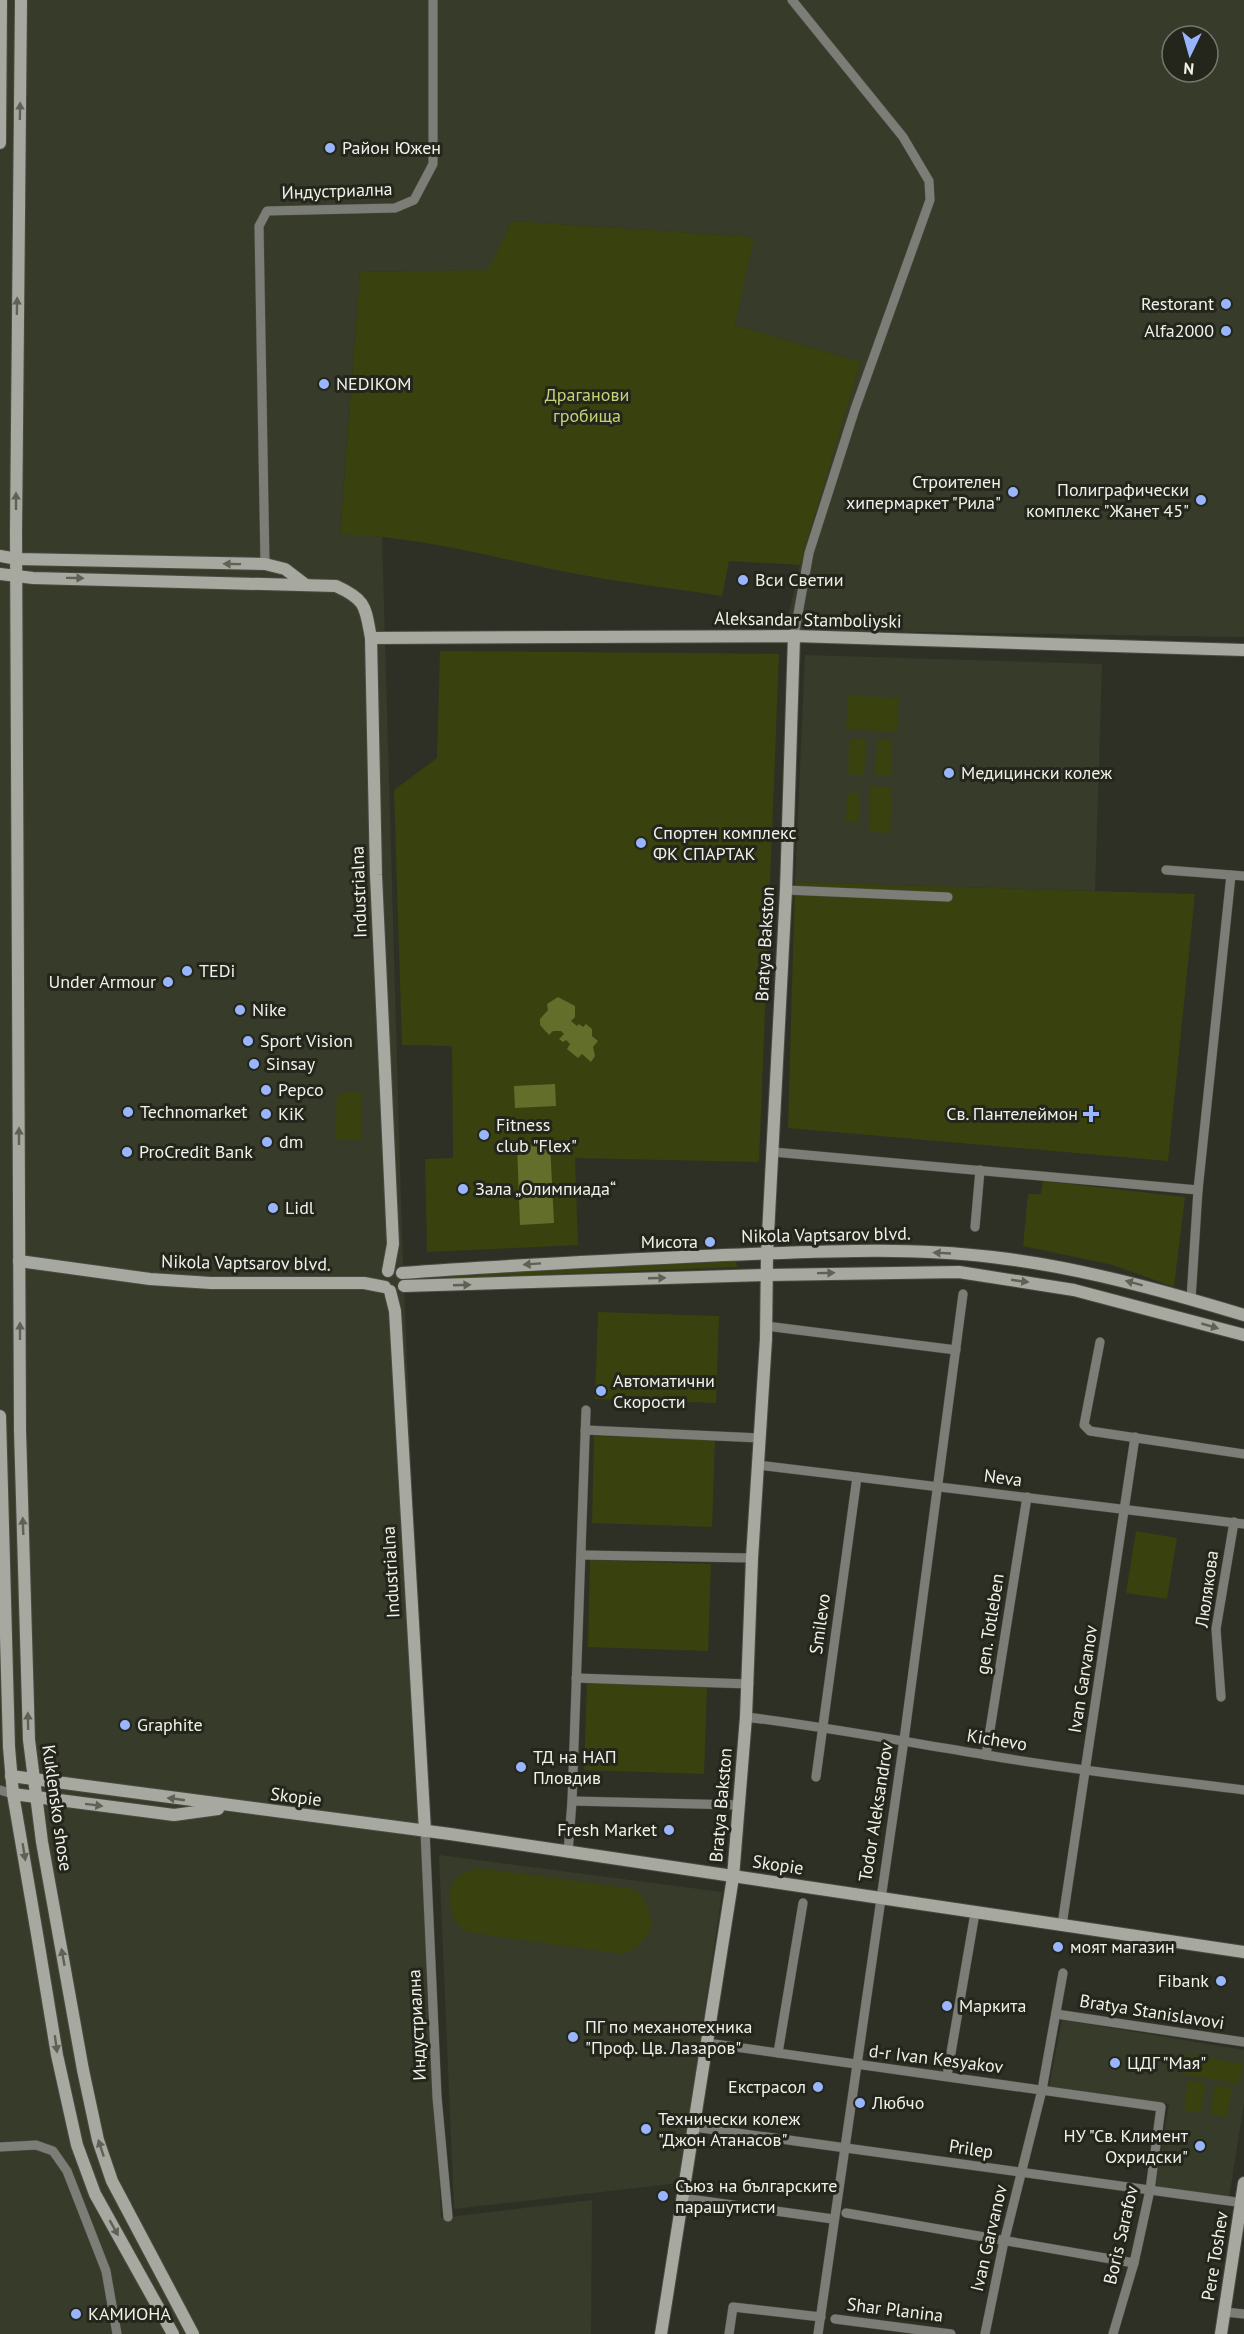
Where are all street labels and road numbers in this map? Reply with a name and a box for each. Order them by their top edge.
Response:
street label: Индустриална [281,177,393,204]
street label: Aleksandar Stamboliyski [714,606,902,633]
street label: Industrialna [345,846,372,938]
street label: Bratya Bakston [750,886,779,1002]
street label: Nikola Vaptsarov blvd. [741,1222,911,1247]
street label: Nikola Vaptsarov blvd. [161,1250,331,1275]
street label: Neva [983,1464,1024,1491]
street label: Industrialna [377,1525,404,1619]
street label: Люлякова [1190,1549,1223,1630]
street label: gen. Totleben [970,1572,1009,1676]
street label: Smilevo [804,1592,835,1656]
street label: Ivan Garvanov [1063,1623,1102,1735]
street label: Kichevo [965,1723,1029,1756]
street label: Todor Aleksandrov [853,1740,898,1883]
street label: Kuklensko shose [37,1743,78,1873]
street label: Bratya Bakston [704,1747,737,1863]
street label: Skopie [269,1782,323,1811]
street label: Skopie [751,1850,805,1879]
street label: Индустриална [402,1969,431,2081]
street label: Bratya Stanislavovi [1078,1989,1226,2034]
street label: d-r Ivan Kesyakov [868,2039,1005,2078]
street label: Prilep [947,2134,995,2163]
street label: Ivan Garvanov [965,2182,1012,2294]
street label: Boris Sarafov [1098,2183,1143,2287]
street label: Pere Toshev [1196,2209,1233,2302]
street label: Shar Planina [846,2292,945,2327]

